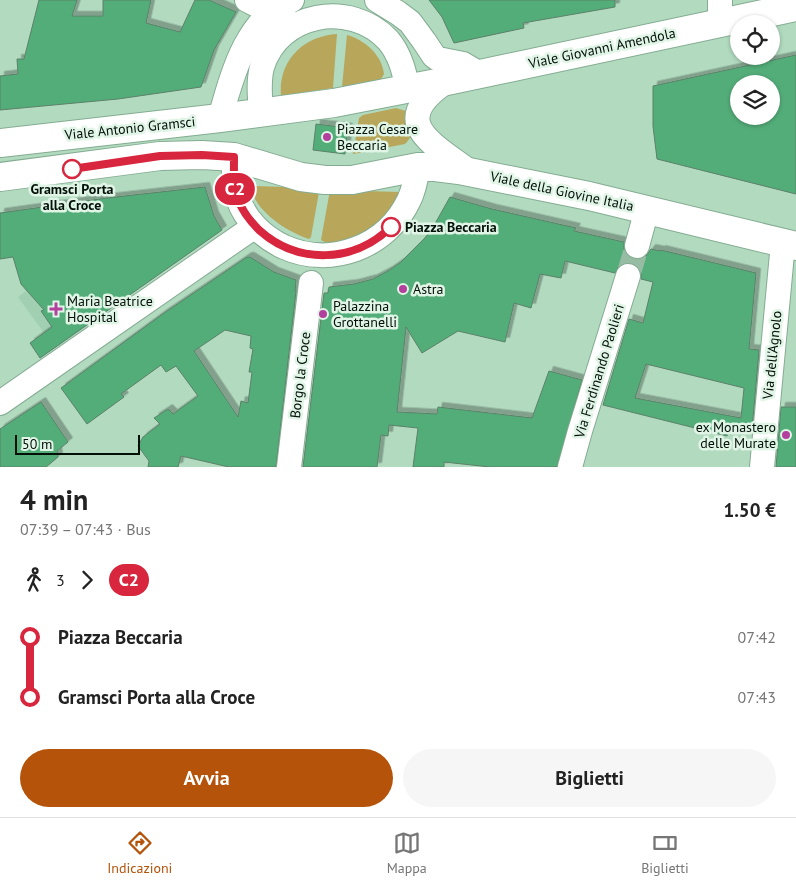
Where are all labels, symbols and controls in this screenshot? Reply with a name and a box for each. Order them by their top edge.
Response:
map controls [730,15,780,125]
button: locate [730,15,780,65]
street label: Viale Giovanni Amendola [526,24,677,73]
button: layers [730,75,780,125]
street label: Viale Antonio Gramsci [63,112,196,144]
place label: Piazza Cesare Beccaria [337,120,418,154]
marker: Piazza Cesare Beccaria [321,131,333,143]
marker: Gramsci Porta alla Croce [62,159,82,179]
street label: Viale della Giovine Italia [488,167,635,215]
line badge: C2 [212,173,258,205]
text: C2 [225,177,245,200]
place label: Gramsci Porta alla Croce [30,180,114,214]
marker: Piazza Beccaria [381,217,401,237]
place label: Piazza Beccaria [405,218,497,236]
place label: Astra [413,280,444,298]
marker: Astra [397,283,409,295]
place label: Maria Beatrice Hospital [67,292,153,326]
place label: Palazzina Grottanelli [333,297,397,331]
marker: Maria Beatrice Hospital [49,302,63,316]
street label: Via Ferdinando Paolieri [570,302,628,441]
marker: Palazzina Grottanelli [317,308,329,320]
street label: Via dell'Agnolo [758,310,786,401]
street label: Borgo la Croce [286,331,314,419]
place label: ex Monastero delle Murate [696,418,776,452]
marker: ex Monastero delle Murate [780,429,792,441]
scale bar [15,432,140,455]
text: 50 m [22,435,52,453]
text: 4 min [20,481,88,518]
text: 1.50 € [723,498,776,522]
text: 07:39 – 07:43 · Bus [20,519,151,539]
icon: walk [20,566,48,594]
icon: forward [73,566,101,594]
text: C2 [119,568,139,591]
text: 3 [56,570,65,590]
text: Piazza Beccaria [58,625,183,649]
text: 07:42 [738,627,776,647]
text: Gramsci Porta alla Croce [58,685,255,709]
text: 07:43 [738,687,776,707]
button: Avvia [20,749,393,807]
button: Biglietti [403,749,776,807]
tab: Indicazioni [107,829,172,877]
tab: Mappa [387,829,427,877]
tab: Biglietti [641,829,689,877]

